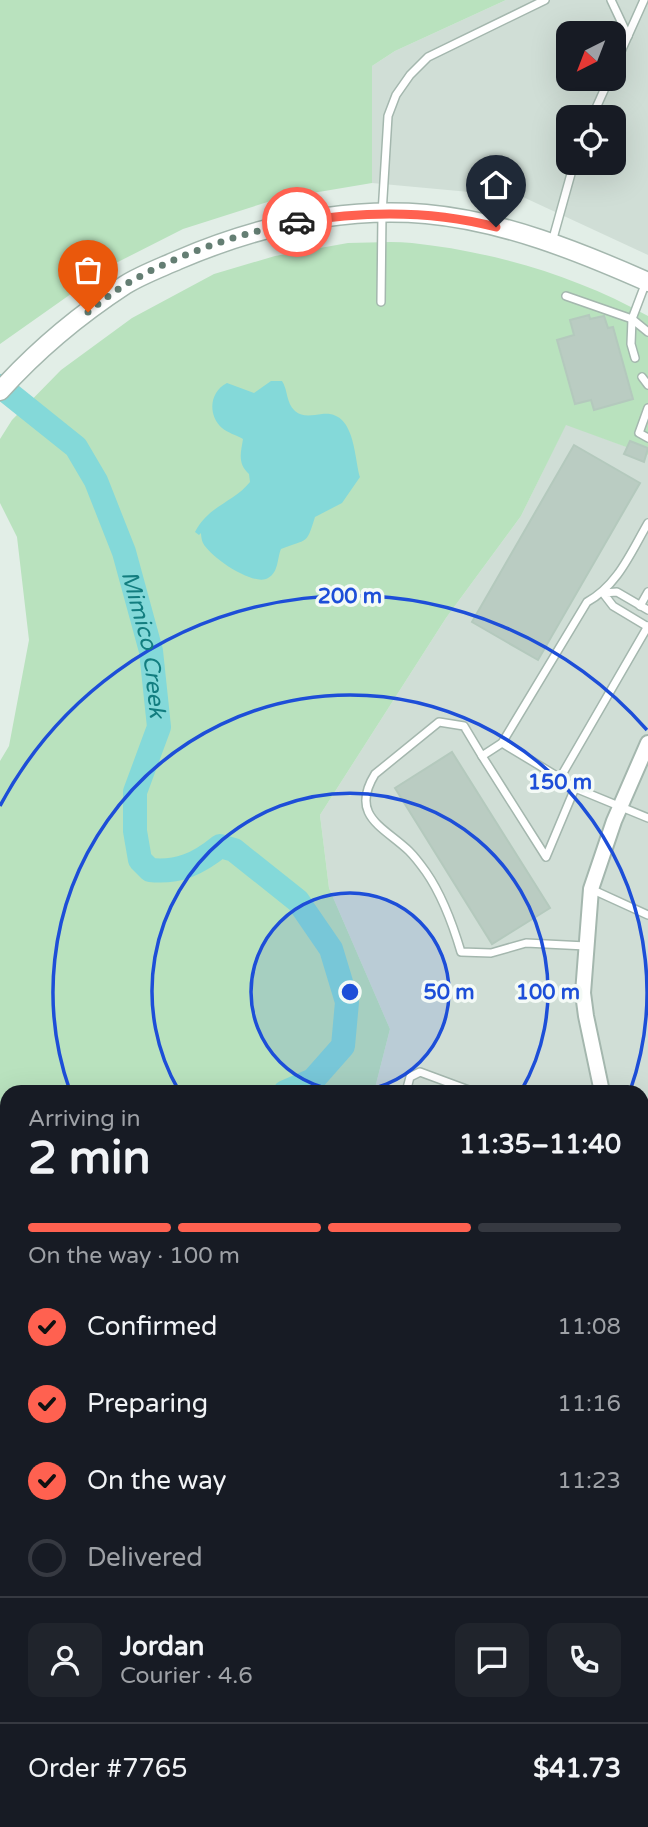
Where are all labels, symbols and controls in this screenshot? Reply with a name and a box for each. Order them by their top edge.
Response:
north arrow [556,21,626,91]
map controls [556,21,626,175]
button: locate [556,105,626,175]
pin [466,155,526,227]
icon: home [477,166,515,204]
courier [262,187,332,257]
icon: car [278,203,316,241]
pin [58,240,118,312]
icon: bag [69,251,107,289]
water label: Mimico Creek [115,568,171,721]
text: 200 m [318,584,382,609]
text: 150 m [528,770,592,795]
centre of rings [338,980,362,1004]
text: 50 m [423,980,475,1005]
text: 100 m [516,980,580,1005]
text: Arriving in [28,1105,141,1133]
text: 11:35–11:40 [459,1129,621,1160]
text: 2 min [28,1131,151,1186]
text: On the way · 100 m [28,1242,240,1270]
icon: check [28,1308,66,1346]
text: Confirmed [87,1311,217,1342]
text: 11:08 [557,1313,621,1341]
icon: check [28,1385,66,1423]
text: Preparing [87,1388,208,1419]
text: 11:16 [557,1390,621,1418]
icon: check [28,1462,66,1500]
text: On the way [87,1465,227,1496]
text: 11:23 [557,1467,621,1495]
text: Delivered [87,1542,203,1573]
button: person [28,1623,102,1697]
button: chat [455,1623,529,1697]
button: phone [547,1623,621,1697]
text: Jordan [120,1631,204,1662]
text: Courier · 4.6 [120,1662,253,1690]
text: Order #7765 [28,1753,188,1784]
text: $41.73 [533,1753,621,1784]

